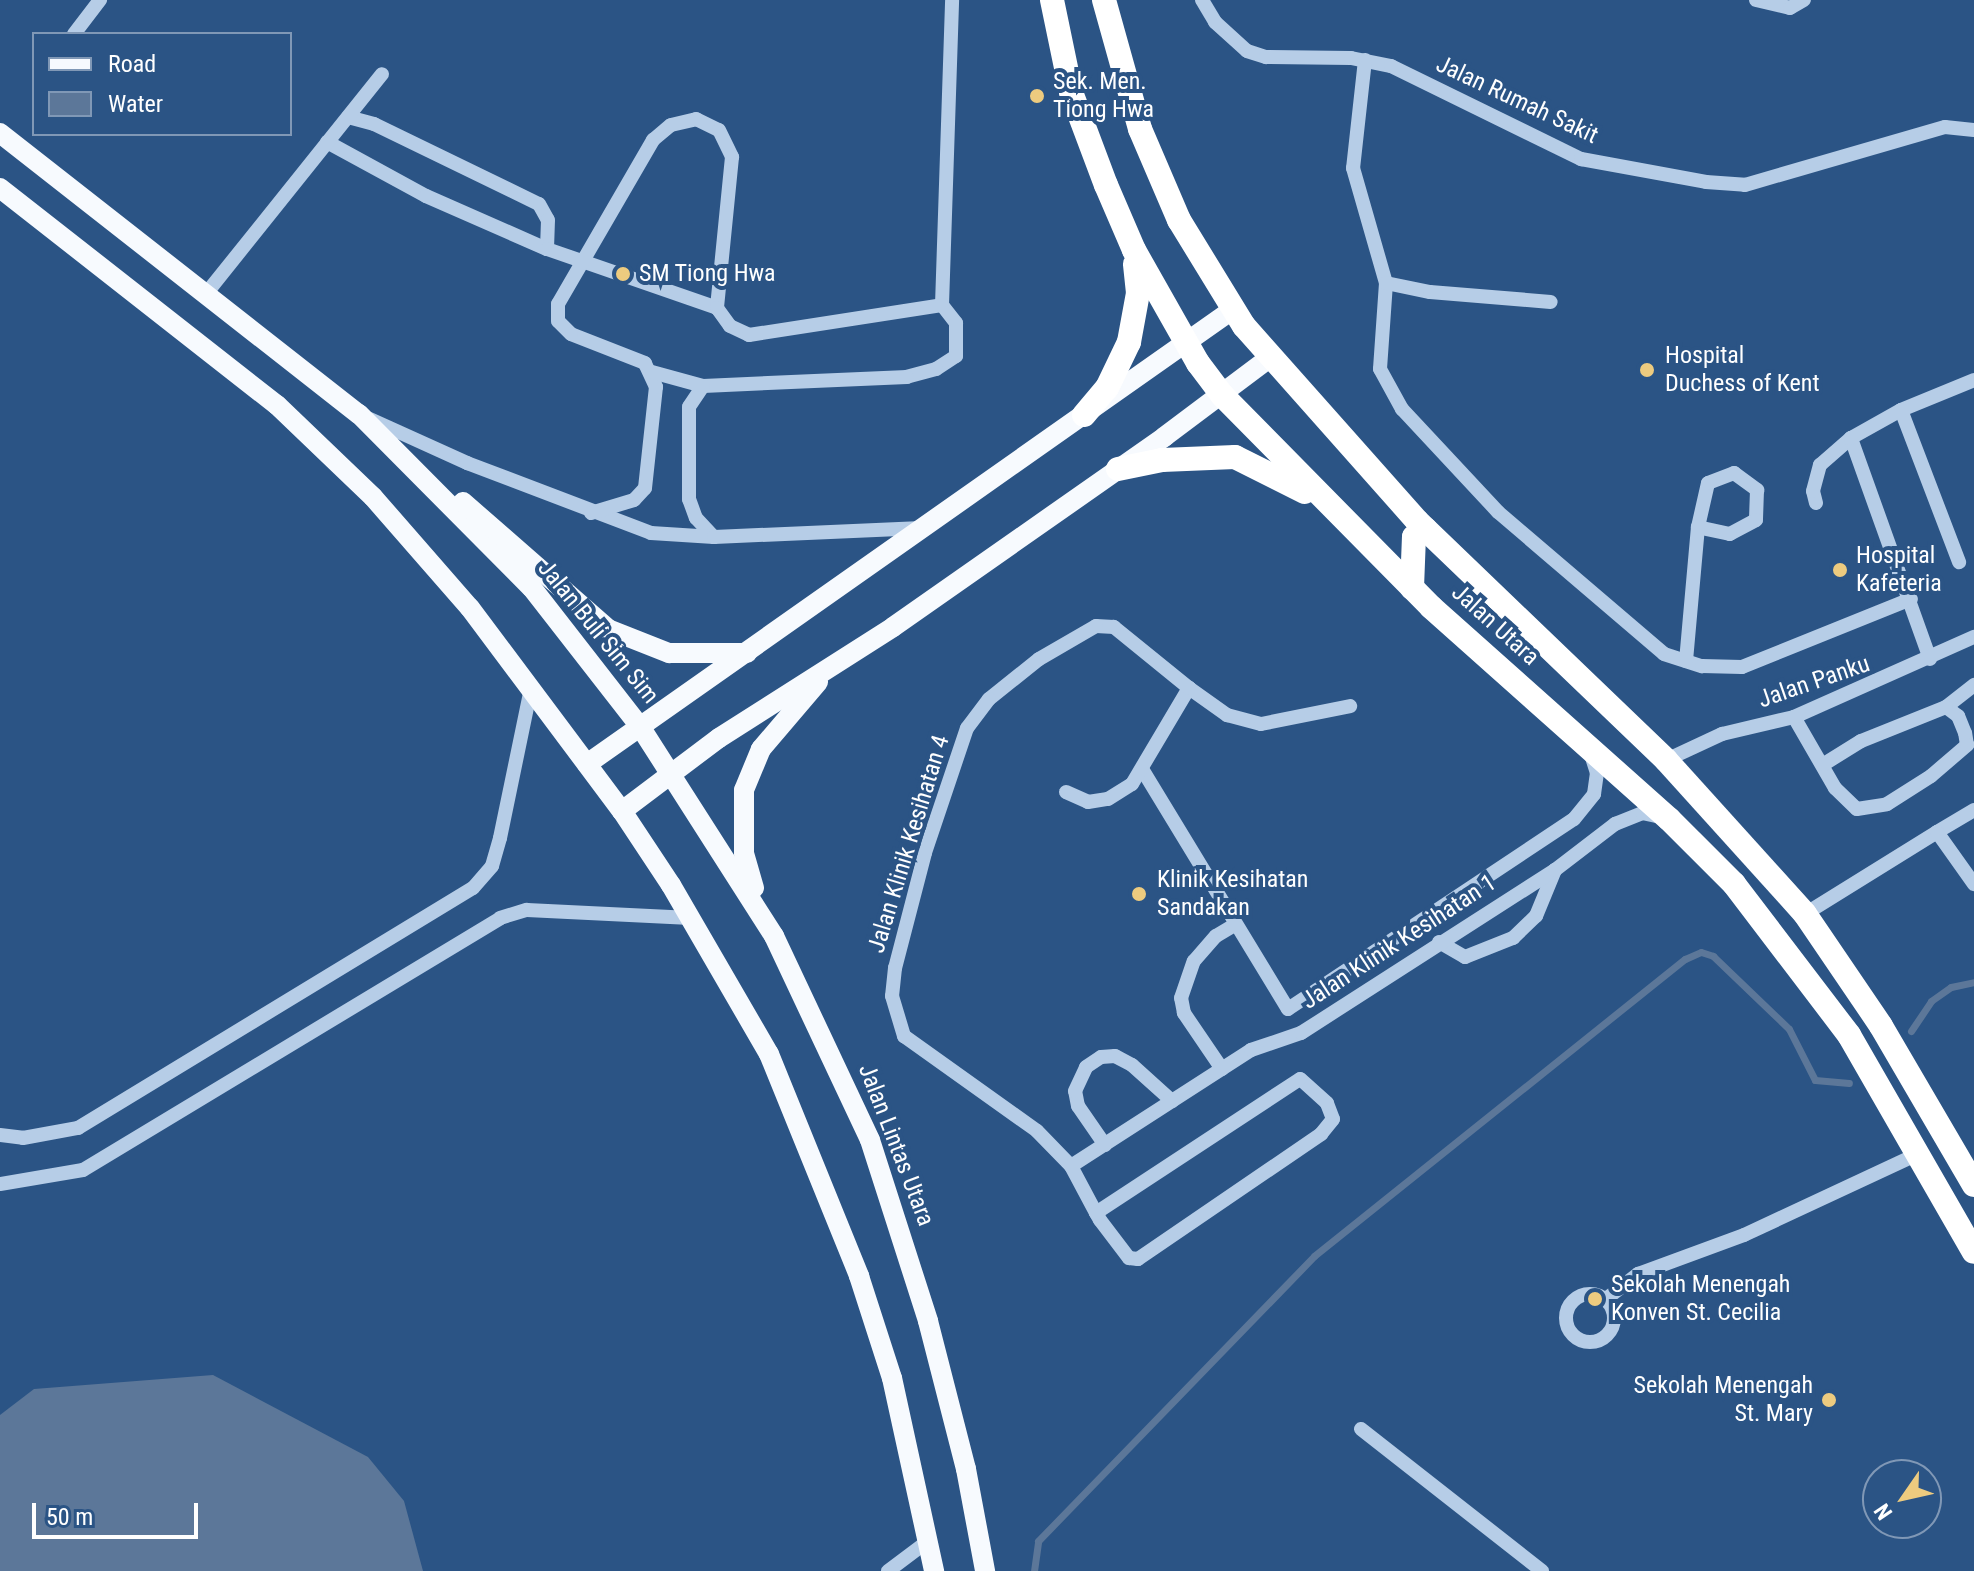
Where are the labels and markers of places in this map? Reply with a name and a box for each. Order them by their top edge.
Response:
place label: Sek. Men. Tiong Hwa [1053,68,1154,124]
marker: Sek. Men. Tiong Hwa [1028,87,1046,105]
place label: SM Tiong Hwa [639,260,776,288]
marker: SM Tiong Hwa [614,265,632,283]
place label: Hospital Duchess of Kent [1665,342,1820,398]
marker: Hospital Duchess of Kent [1636,359,1658,381]
place label: Hospital Kafeteria [1856,542,1942,598]
marker: Hospital Kafeteria [1831,561,1849,579]
place label: Klinik Kesihatan Sandakan [1157,866,1308,922]
marker: Klinik Kesihatan Sandakan [1128,883,1150,905]
place label: Sekolah Menengah Konven St. Cecilia [1611,1271,1790,1327]
marker: Sekolah Menengah Konven St. Cecilia [1586,1290,1604,1308]
place label: Sekolah Menengah St. Mary [1634,1372,1813,1428]
marker: Sekolah Menengah St. Mary [1820,1391,1838,1409]

